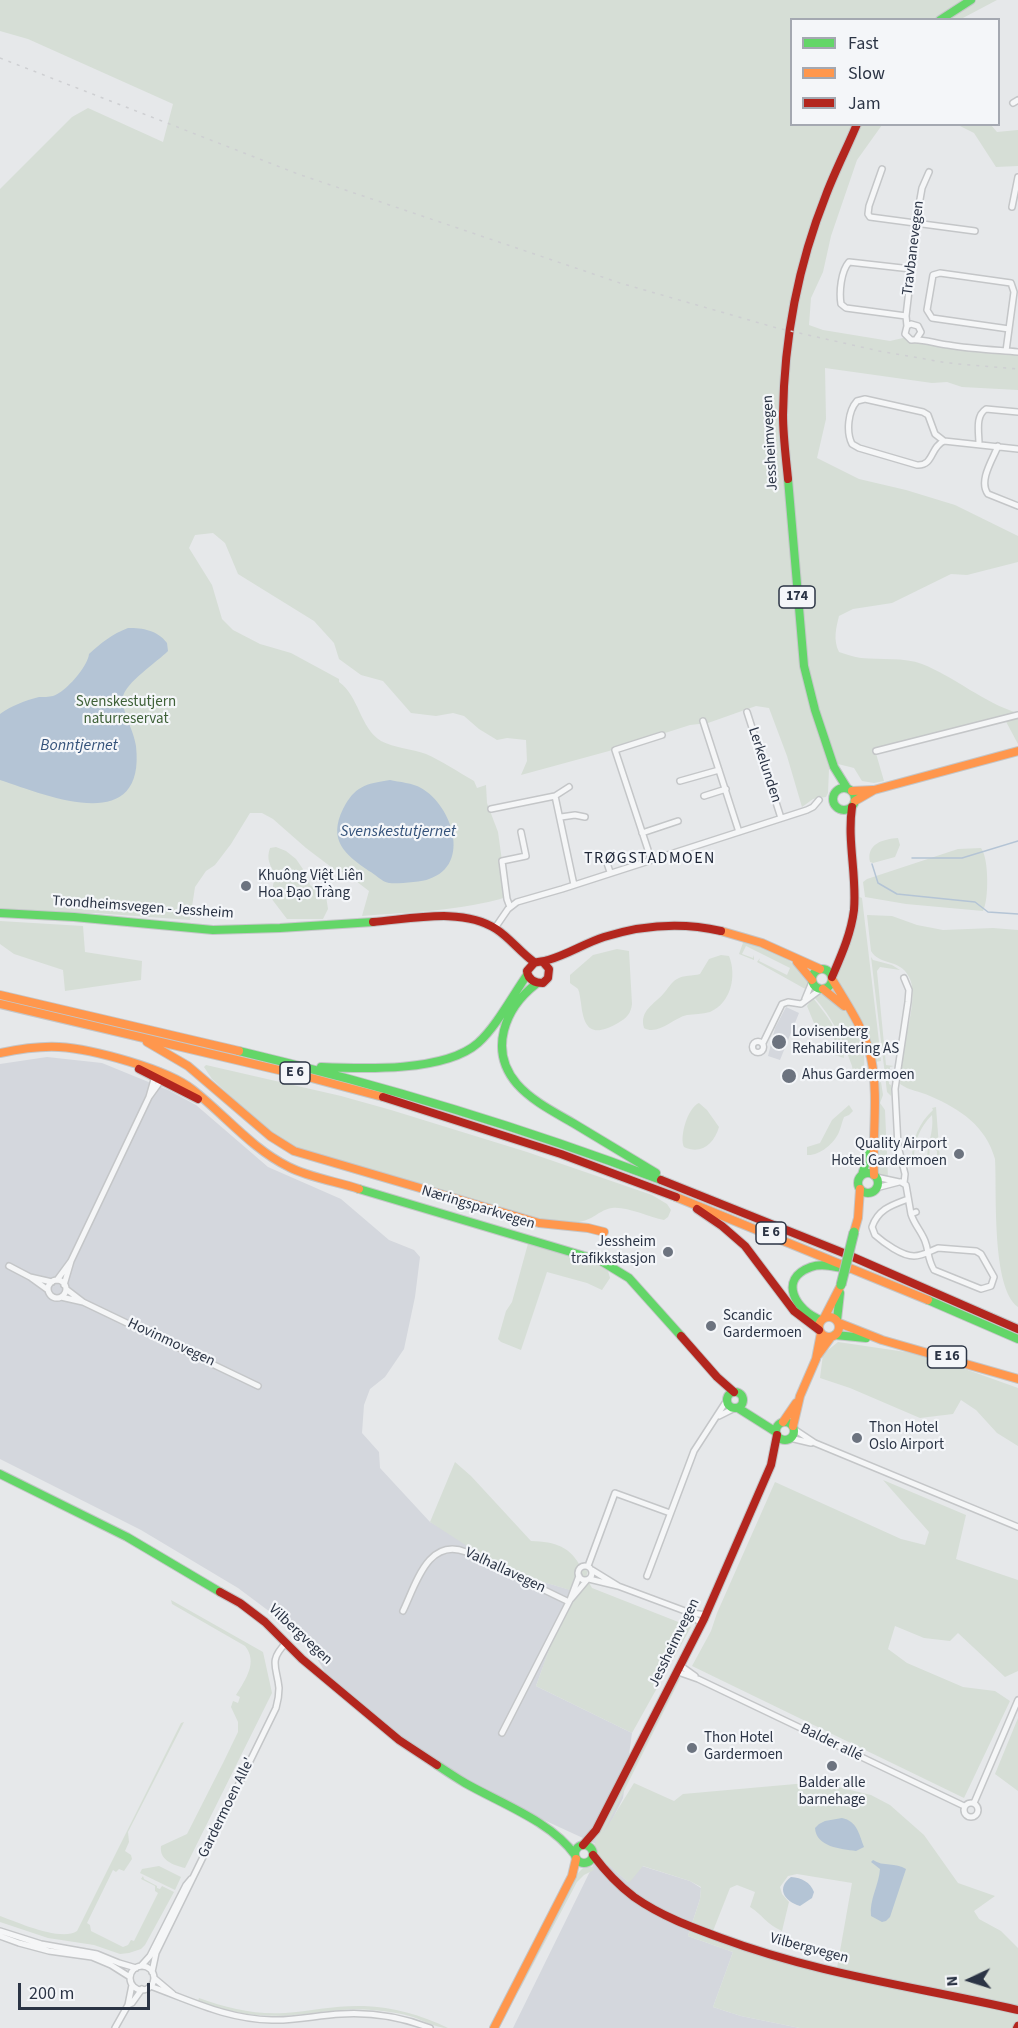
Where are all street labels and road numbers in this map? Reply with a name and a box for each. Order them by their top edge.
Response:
street label: Travbanevegen [899,200,929,296]
street label: Jessheimvegen [759,395,783,491]
road number: 174 [779,586,815,608]
street label: Lerkelunden [743,725,785,805]
street label: Trondheimsvegen - Jessheim [52,893,234,923]
road number: E 6 [280,1062,310,1084]
street label: Næringsparkvegen [419,1182,537,1234]
road number: E 6 [756,1222,786,1244]
street label: Hovinmovegen [124,1315,218,1371]
road number: E 16 [928,1346,966,1368]
street label: Valhallavegen [462,1544,548,1598]
street label: Jessheimvegen [646,1596,704,1690]
street label: Vilbergvegen [264,1601,336,1669]
street label: Balder allé [797,1720,865,1766]
street label: Gardermoen Alle' [195,1755,259,1861]
street label: Vilbergvegen [768,1930,850,1968]

